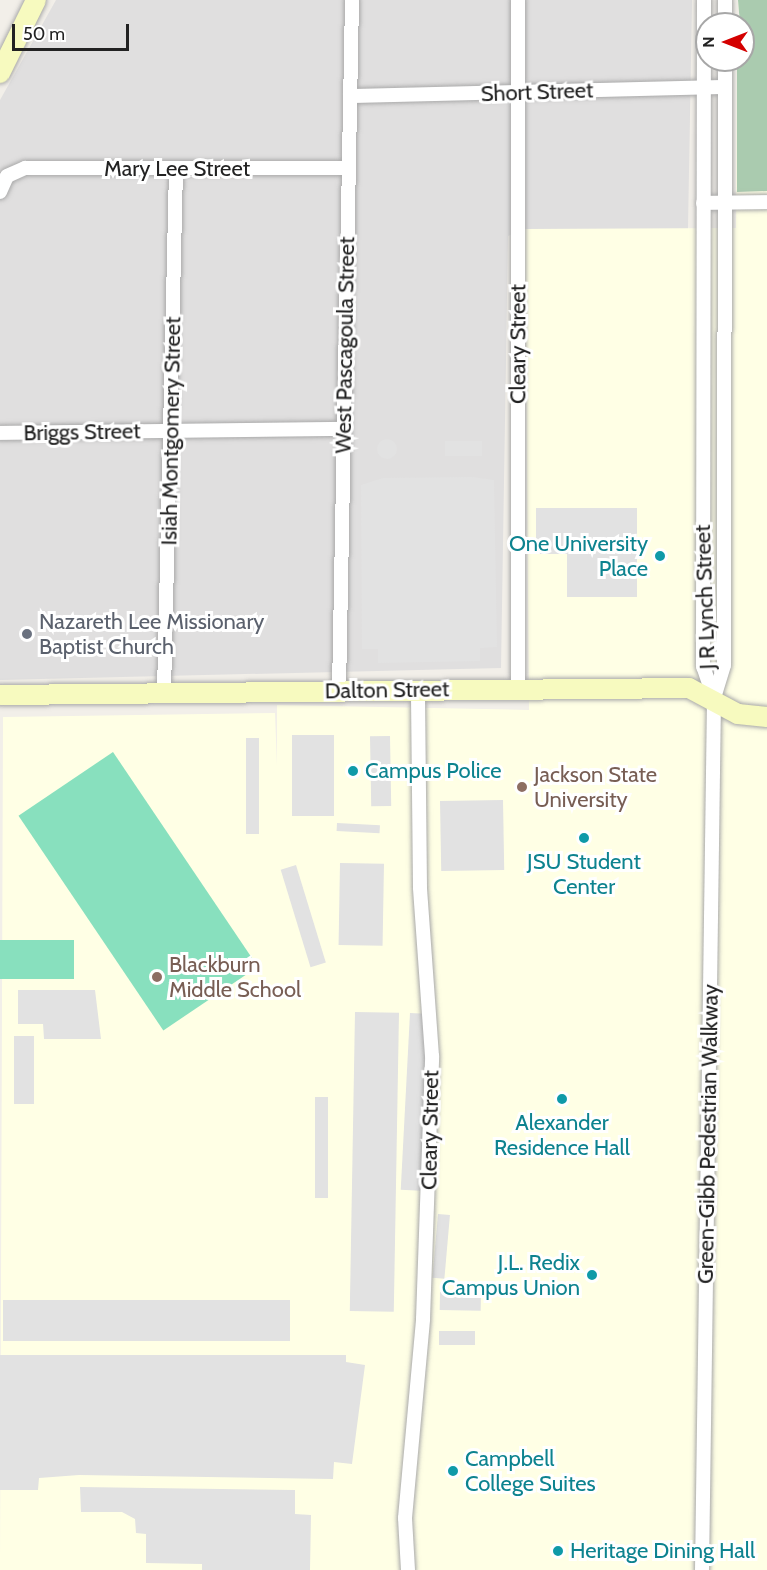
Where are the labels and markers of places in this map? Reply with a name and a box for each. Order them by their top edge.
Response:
place label: One University Place [509,530,648,582]
marker: One University Place [653,549,667,563]
place label: Nazareth Lee Missionary Baptist Church [39,608,264,660]
marker: Nazareth Lee Missionary Baptist Church [20,627,34,641]
place label: Campus Police [365,758,502,784]
place label: Jackson State University [534,761,657,812]
marker: Campus Police [346,764,360,778]
marker: Jackson State University [515,780,529,794]
marker: JSU Student Center [577,831,591,845]
place label: JSU Student Center [527,848,641,900]
place label: Blackburn Middle School [169,951,301,1002]
marker: Blackburn Middle School [150,970,164,984]
marker: Alexander Residence Hall [555,1092,569,1106]
place label: Alexander Residence Hall [494,1109,630,1160]
place label: J.L. Redix Campus Union [442,1249,580,1300]
marker: J.L. Redix Campus Union [585,1268,599,1282]
place label: Campbell College Suites [465,1445,596,1496]
marker: Campbell College Suites [446,1464,460,1478]
place label: Heritage Dining Hall [570,1538,755,1564]
marker: Heritage Dining Hall [551,1544,565,1558]

